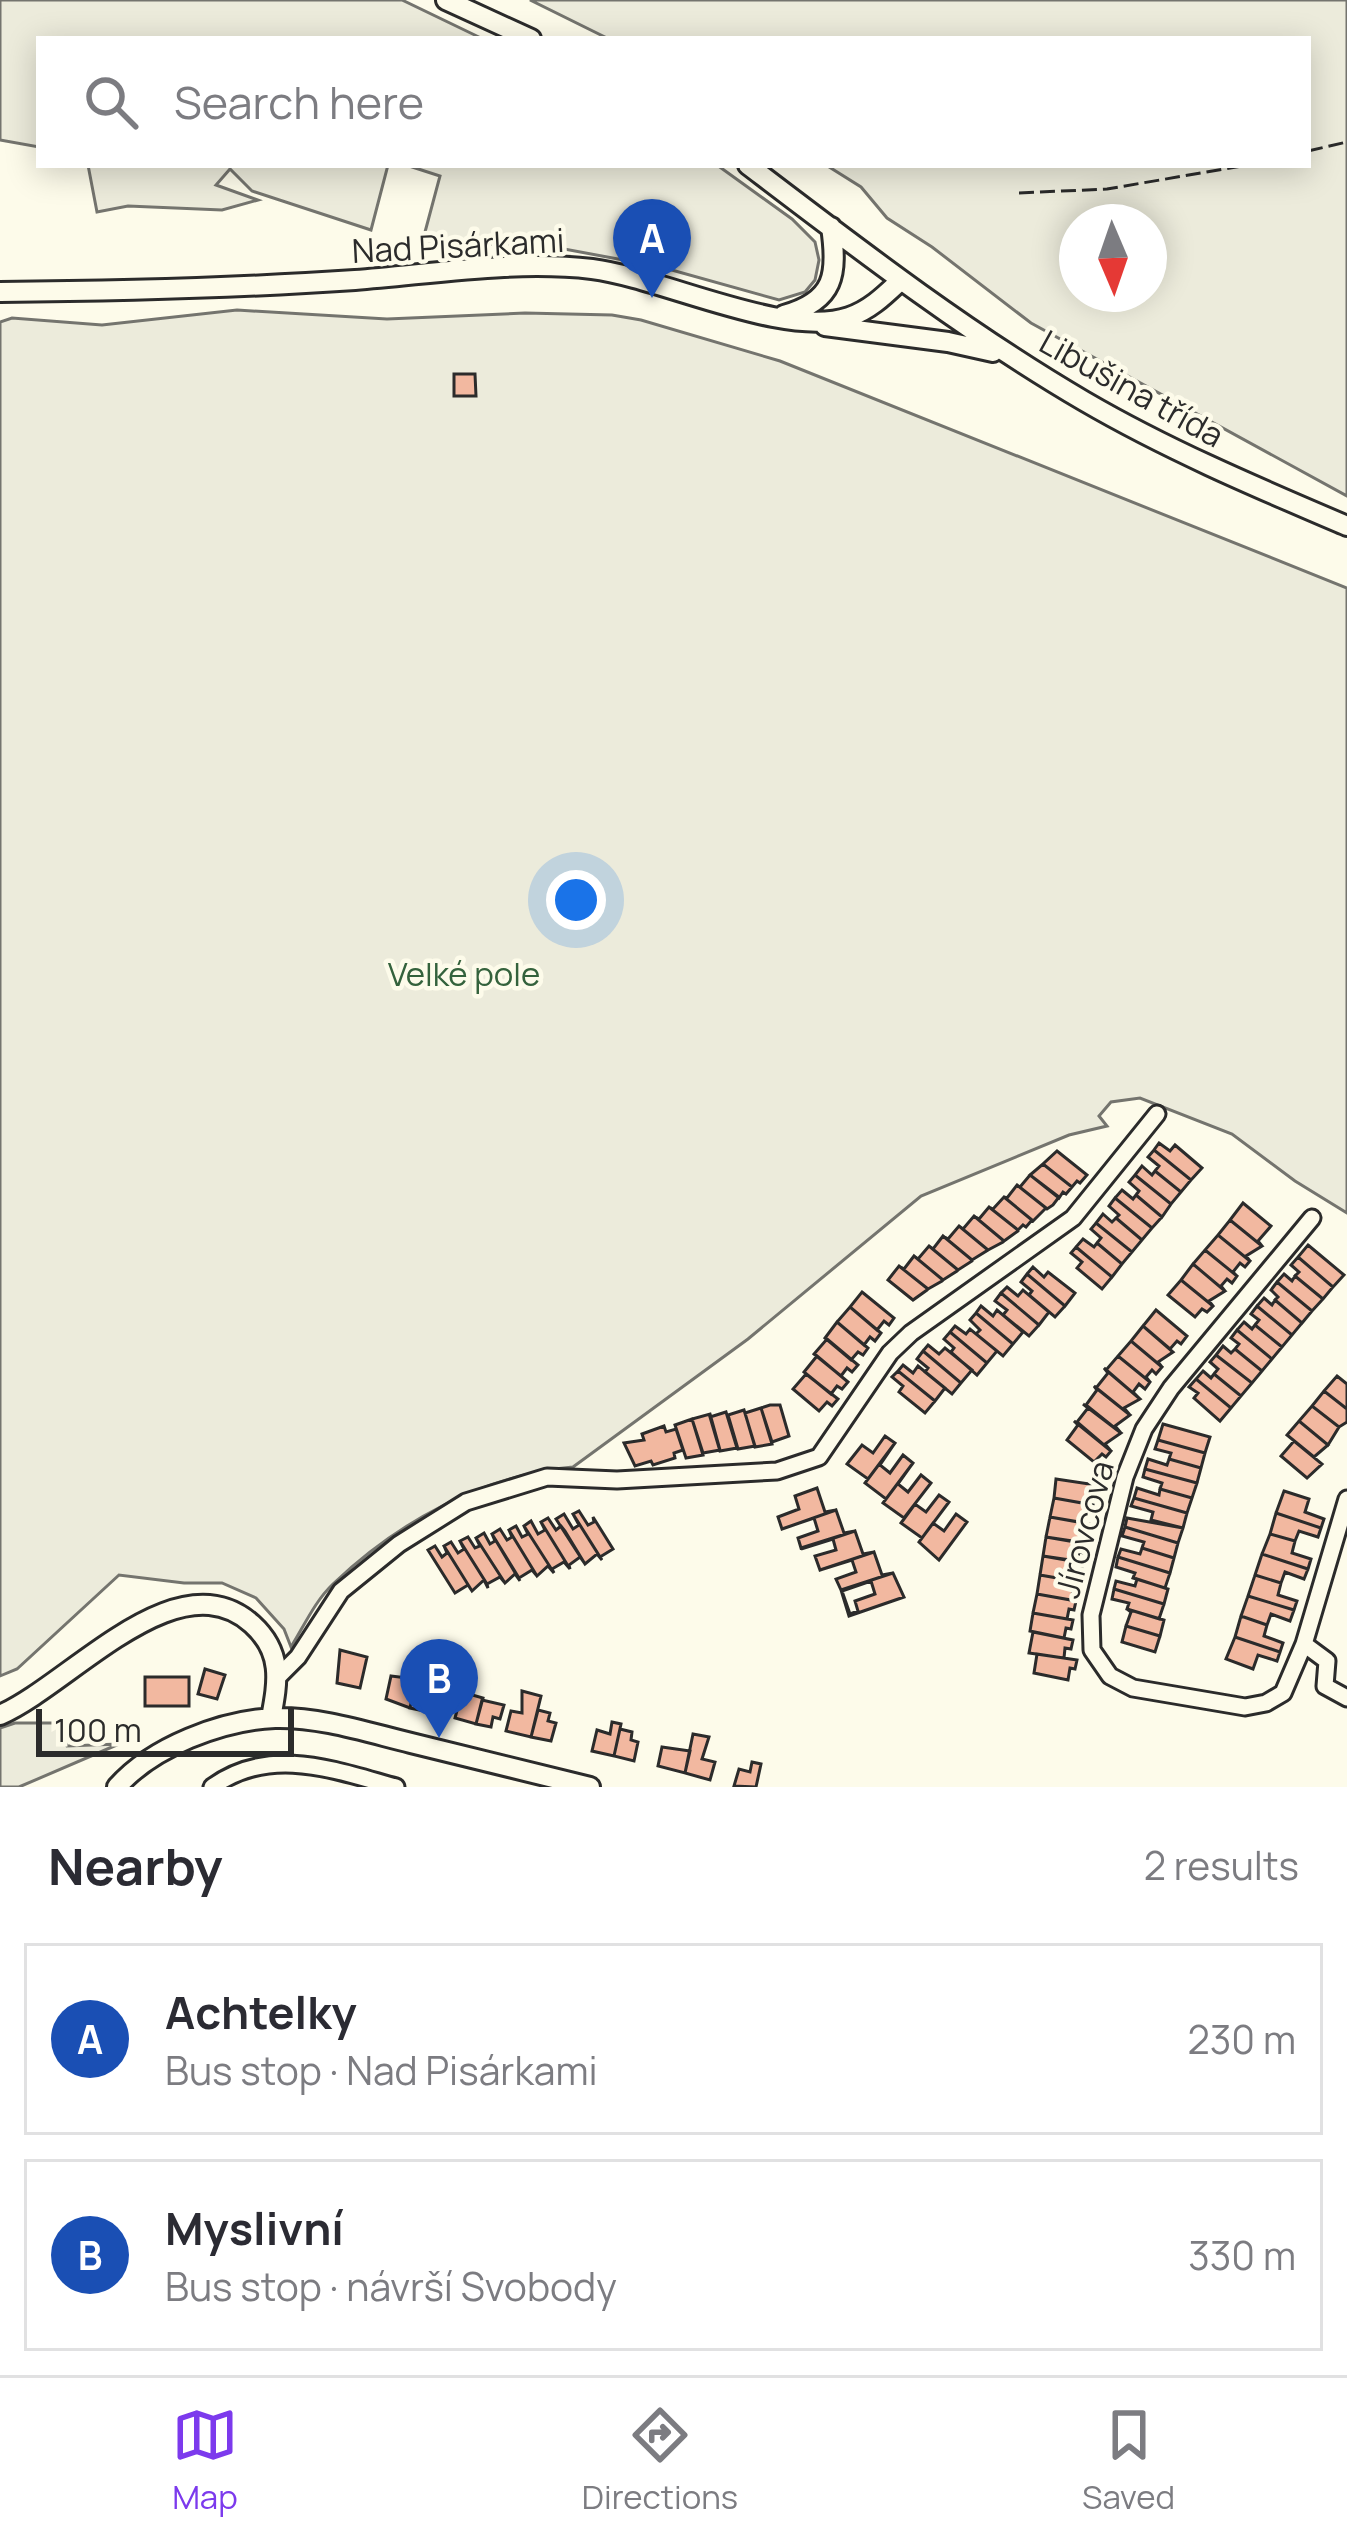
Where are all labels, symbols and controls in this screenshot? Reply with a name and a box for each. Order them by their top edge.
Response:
search box [36,36,1311,168]
icon: search [78,69,144,135]
text: Search here [174,71,424,133]
pin: A [613,199,691,298]
north arrow [1059,204,1167,312]
street label: Nad Pisárkami [351,217,565,273]
street label: Libušina třída [1032,319,1232,457]
your location [546,870,606,930]
park label: Velké pole [388,951,540,996]
street label: Jírovcova [1044,1455,1124,1603]
pin: B [400,1639,478,1738]
scale bar [36,1703,294,1756]
text: 100 m [54,1707,142,1752]
text: Nearby [48,1831,223,1900]
text: 2 results [1144,1838,1299,1892]
text: Achtelky [165,1981,357,2043]
text: A [77,2012,103,2066]
text: 230 m [1188,2012,1296,2066]
text: Bus stop · Nad Pisárkami [165,2043,598,2097]
text: Myslivní [165,2197,344,2259]
text: B [78,2228,102,2282]
text: 330 m [1188,2228,1296,2282]
text: Bus stop · návrší Svobody [165,2259,617,2313]
tab: Map [172,2402,238,2519]
tab: Directions [582,2402,738,2519]
tab: Saved [1082,2402,1175,2519]

